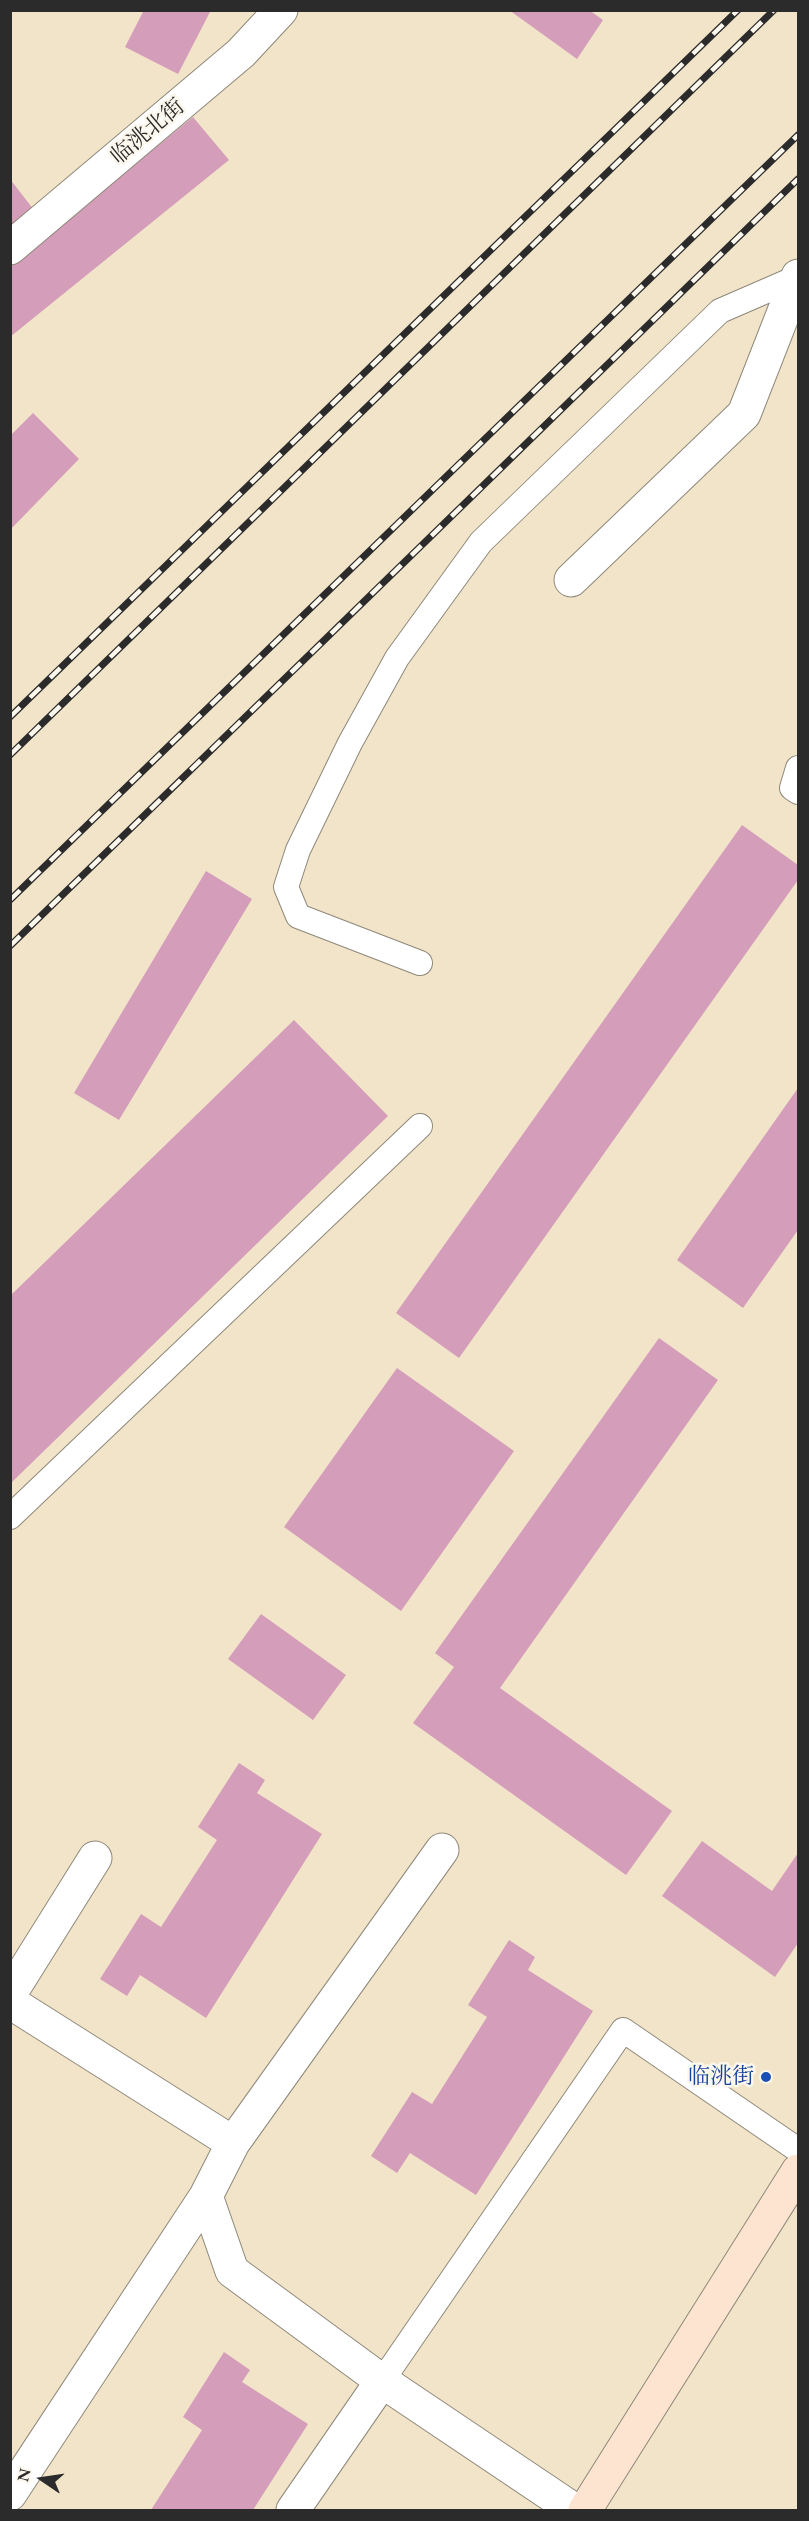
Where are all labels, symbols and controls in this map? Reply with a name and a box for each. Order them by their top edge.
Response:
street label: 临洮北街 [106,94,190,170]
place label: 临洮街 [688,2064,754,2090]
marker: 临洮街 [759,2070,773,2084]
north arrow [12,2449,72,2509]
text: N [12,2466,36,2484]

